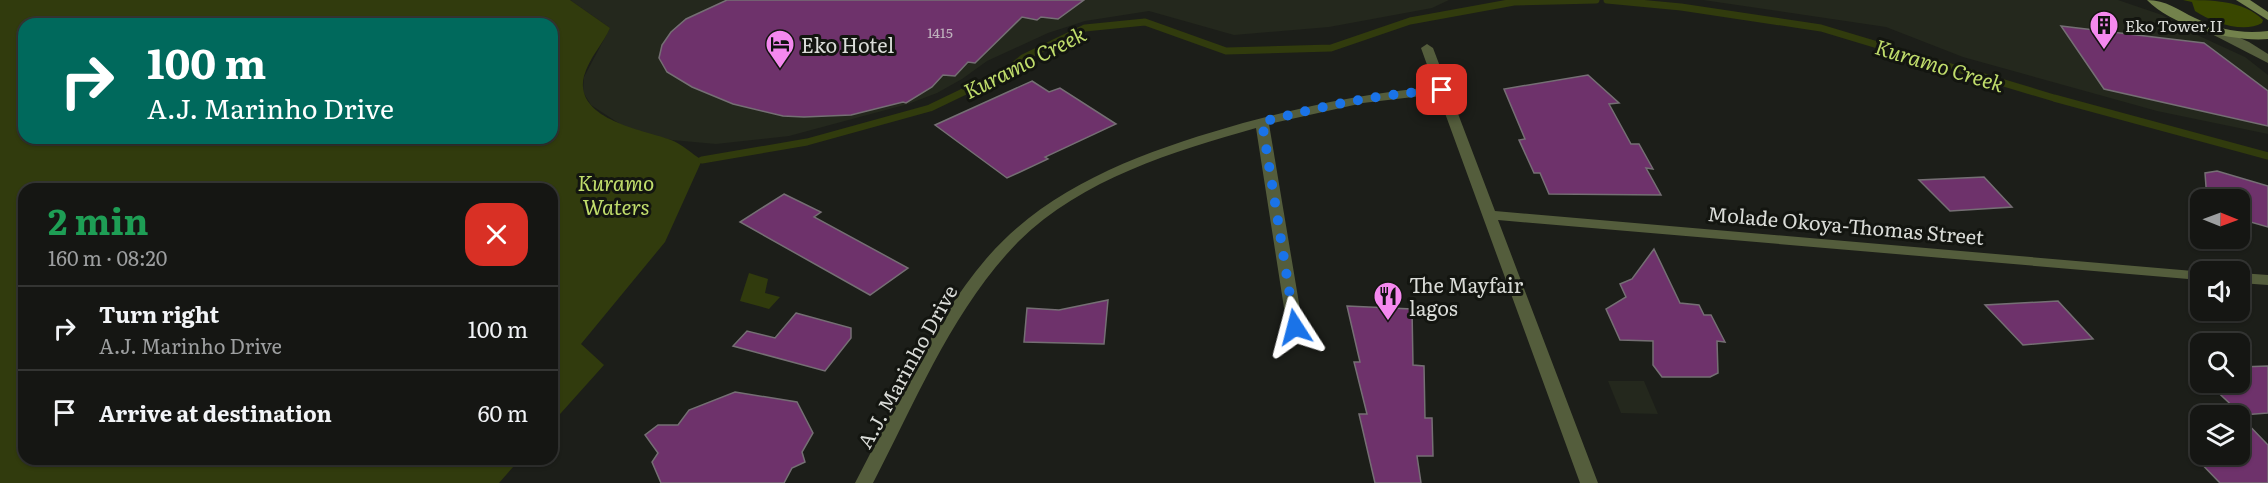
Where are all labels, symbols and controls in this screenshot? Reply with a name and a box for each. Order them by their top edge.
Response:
building icon: Eko Tower II [2088,9,2120,51]
place label: Eko Tower II [2125,13,2223,37]
water label: Kuramo Creek [957,17,1091,105]
house number: 1415 [927,22,953,42]
hotel icon: Eko Hotel [764,28,796,70]
place label: Eko Hotel [801,29,894,59]
text: 100 m [147,30,266,92]
water label: Kuramo Creek [1872,30,2009,98]
icon: right [48,42,126,120]
pin [1416,64,1467,115]
icon: arrive [1425,73,1458,106]
text: A.J. Marinho Drive [147,87,394,127]
water label: Kuramo Waters [578,166,654,221]
north arrow [2190,189,2250,249]
map controls [2190,189,2250,465]
text: 2 min [48,193,149,246]
street label: Molade Okoya-Thomas Street [1707,197,1985,251]
button: close [465,203,528,266]
text: 160 m · 08:20 [48,242,167,272]
button: sound [2190,261,2250,321]
place label: The Mayfair lagos [1409,269,1524,322]
street label: A.J. Marinho Drive [849,279,963,453]
restaurant icon: The Mayfair lagos [1372,280,1404,322]
position arrow [1263,295,1327,359]
text: Turn right [99,297,219,330]
icon: right [48,312,81,345]
text: 100 m [468,312,528,345]
text: A.J. Marinho Drive [99,330,282,360]
button: search [2190,333,2250,393]
icon: arrive [48,396,81,429]
text: Arrive at destination [99,396,332,429]
text: 60 m [478,396,528,429]
button: layers [2190,405,2250,465]

